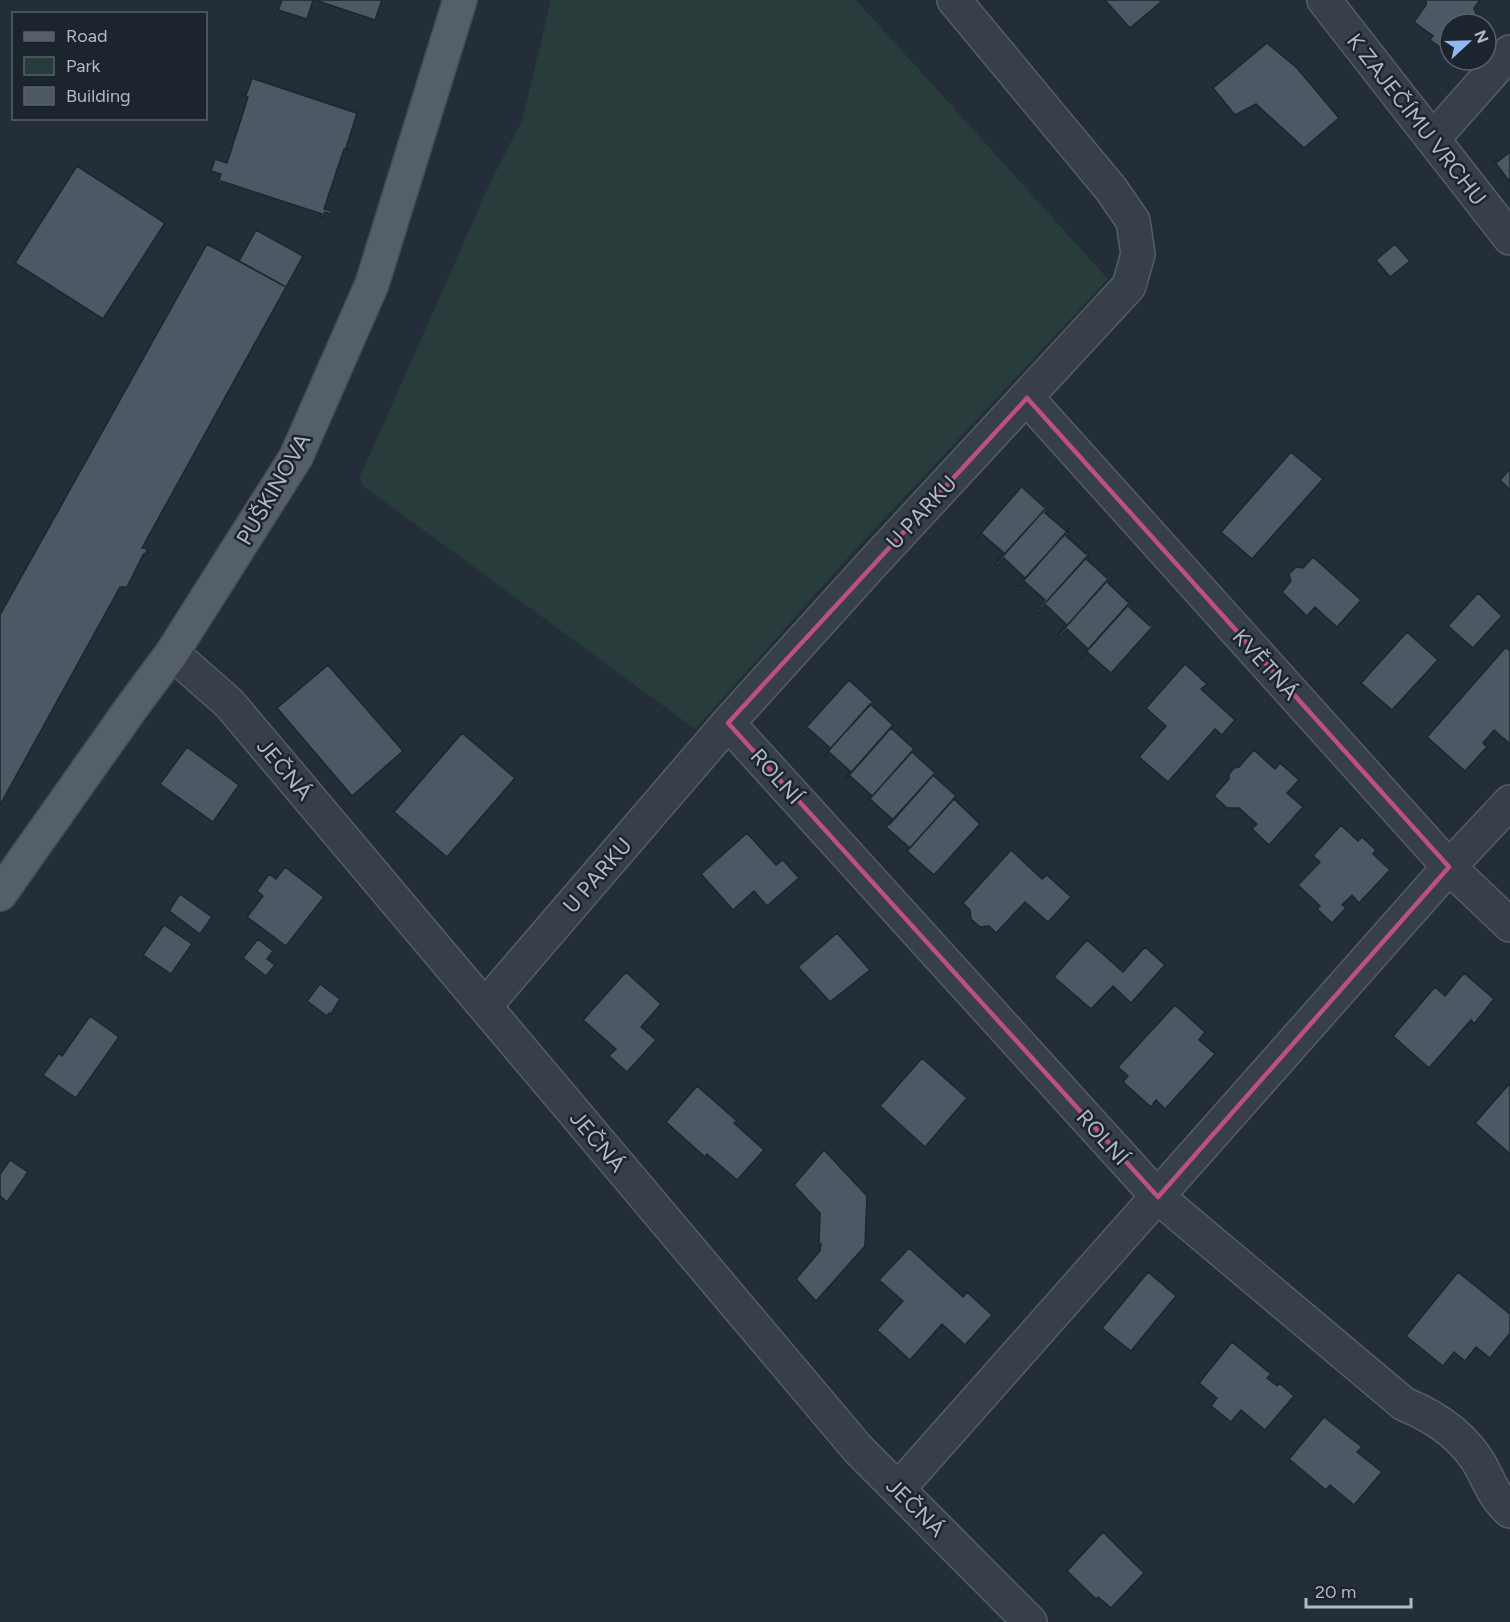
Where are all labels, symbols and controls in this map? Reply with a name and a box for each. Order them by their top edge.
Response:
legend [12,12,207,120]
north arrow [1438,12,1498,72]
text: Road [66,25,107,47]
text: N [1470,27,1493,46]
street label: K ZAJEČÍMU VRCHU [1341,28,1492,211]
text: Park [66,55,101,77]
text: Building [66,85,131,107]
street label: PUŠKINOVA [231,429,316,550]
street label: U PARKU [880,470,962,555]
street label: KVĚTNÁ [1227,623,1304,705]
street label: JEČNÁ [251,733,318,806]
street label: ROLNÍ [745,743,809,810]
street label: U PARKU [557,832,638,919]
street label: ROLNÍ [1071,1104,1135,1171]
street label: JEČNÁ [564,1105,631,1178]
street label: JEČNÁ [881,1472,951,1542]
scale bar [1306,1571,1411,1609]
text: 20 m [1315,1581,1356,1603]

